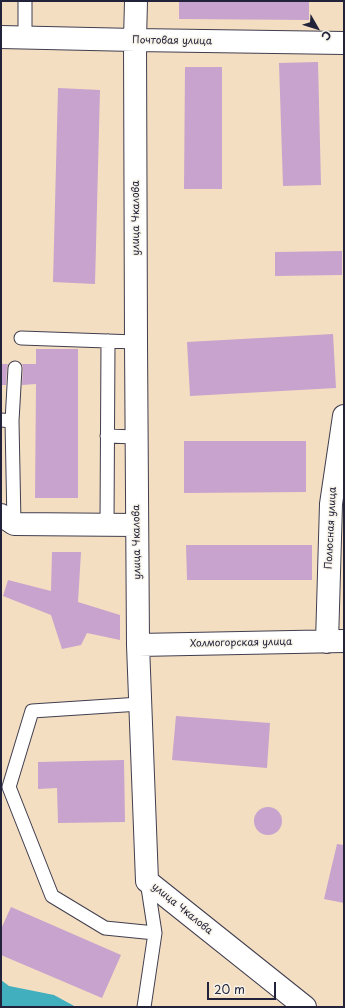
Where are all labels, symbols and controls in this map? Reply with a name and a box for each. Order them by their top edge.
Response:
north arrow [297,8,337,48]
text: С [318,27,336,44]
street label: Почтовая улица [132,34,212,48]
street label: улица Чкалова [130,181,142,255]
street label: Полюсная улица [323,486,339,570]
street label: улица Чкалова [130,504,144,580]
street label: Холмогорская улица [190,636,292,650]
street label: улица Чкалова [149,881,215,937]
scale bar [209,974,278,1000]
text: 20 m [214,980,245,998]

